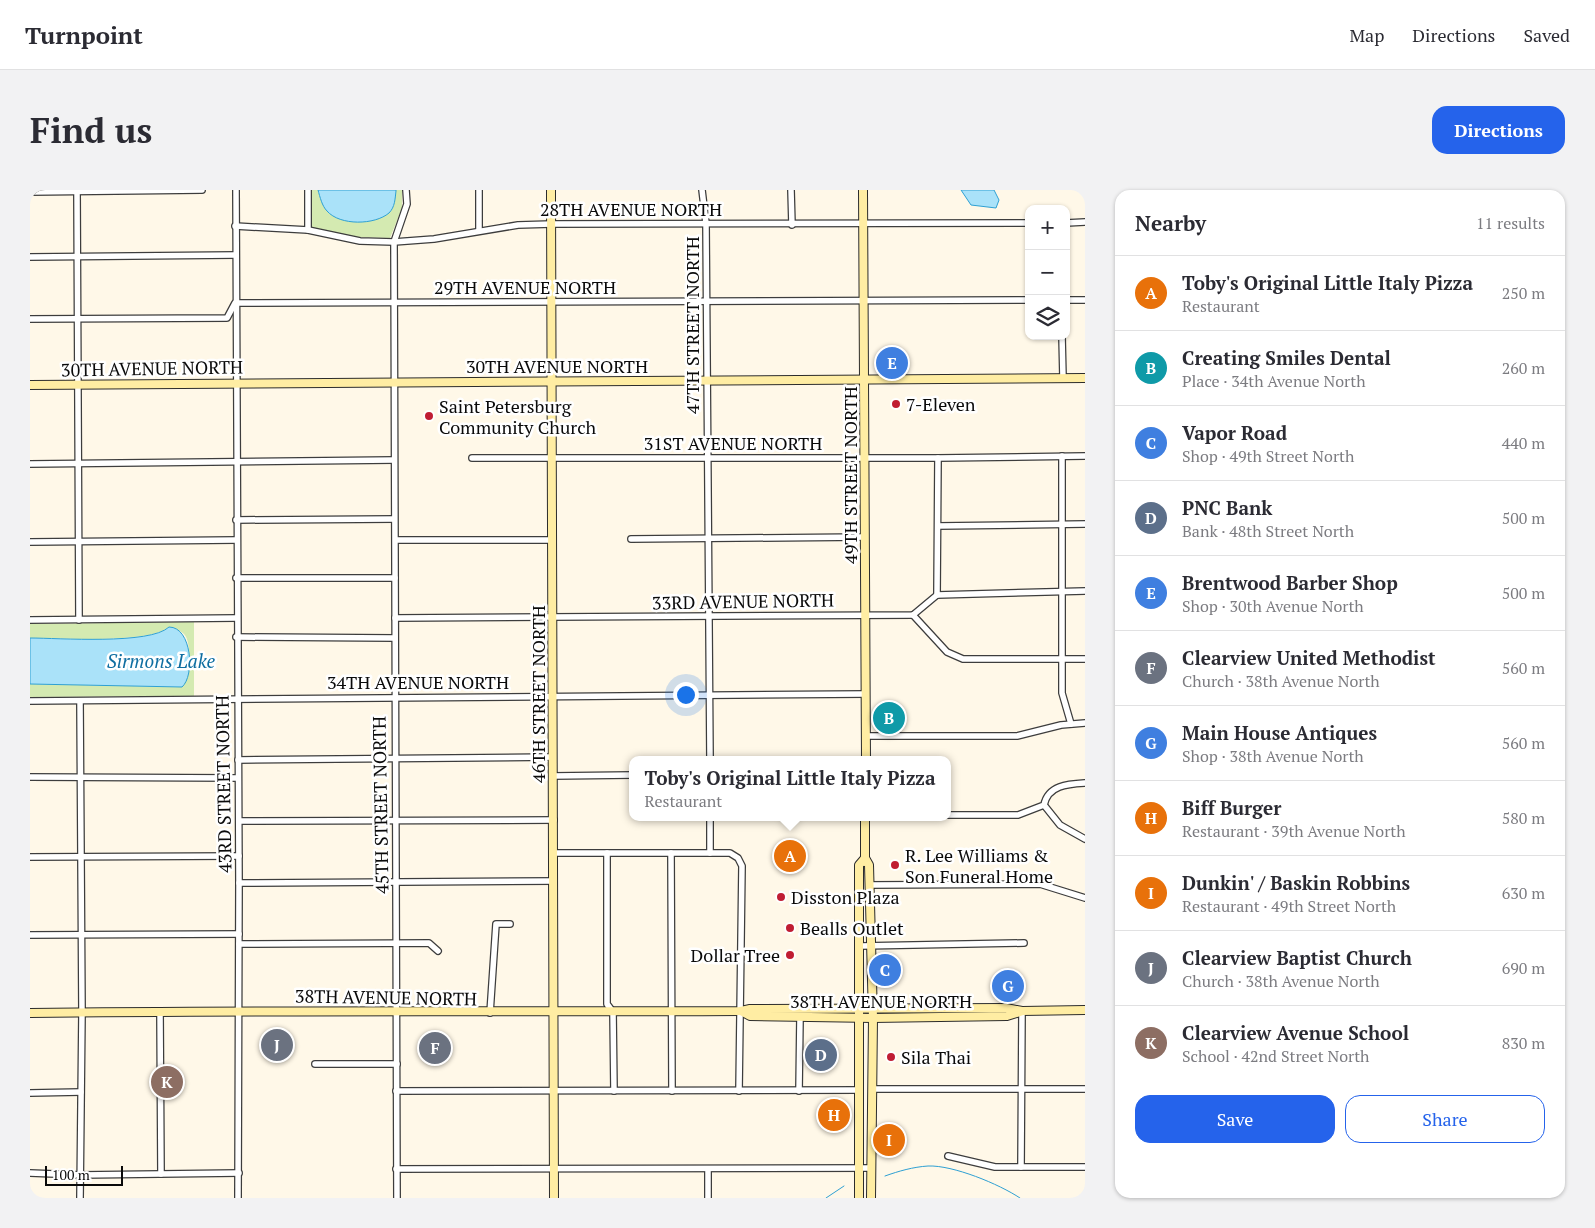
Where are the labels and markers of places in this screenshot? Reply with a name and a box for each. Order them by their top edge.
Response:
pin: E [876,344,908,382]
place label: 7-Eleven [906,392,976,416]
place label: Saint Petersburg Community Church [439,394,597,439]
marker: 7-Eleven [890,398,902,410]
marker: Saint Petersburg Community Church [423,410,435,422]
pin: B [873,699,905,737]
pin: A [774,837,806,875]
place label: R. Lee Williams & Son Funeral Home [905,843,1053,888]
marker: R. Lee Williams & Son Funeral Home [889,859,901,871]
place label: Disston Plaza [791,885,900,909]
marker: Disston Plaza [775,891,787,903]
place label: Bealls Outlet [800,916,904,940]
marker: Bealls Outlet [784,922,796,934]
place label: Dollar Tree [690,943,780,967]
marker: Dollar Tree [784,949,796,961]
pin: C [869,951,901,989]
pin: G [992,967,1024,1005]
pin: J [261,1026,293,1064]
pin: F [419,1029,451,1067]
pin: D [805,1036,837,1074]
place label: Sila Thai [901,1045,971,1069]
marker: Sila Thai [885,1051,897,1063]
pin: K [151,1063,183,1101]
pin: H [818,1096,850,1134]
pin: I [873,1121,905,1159]

